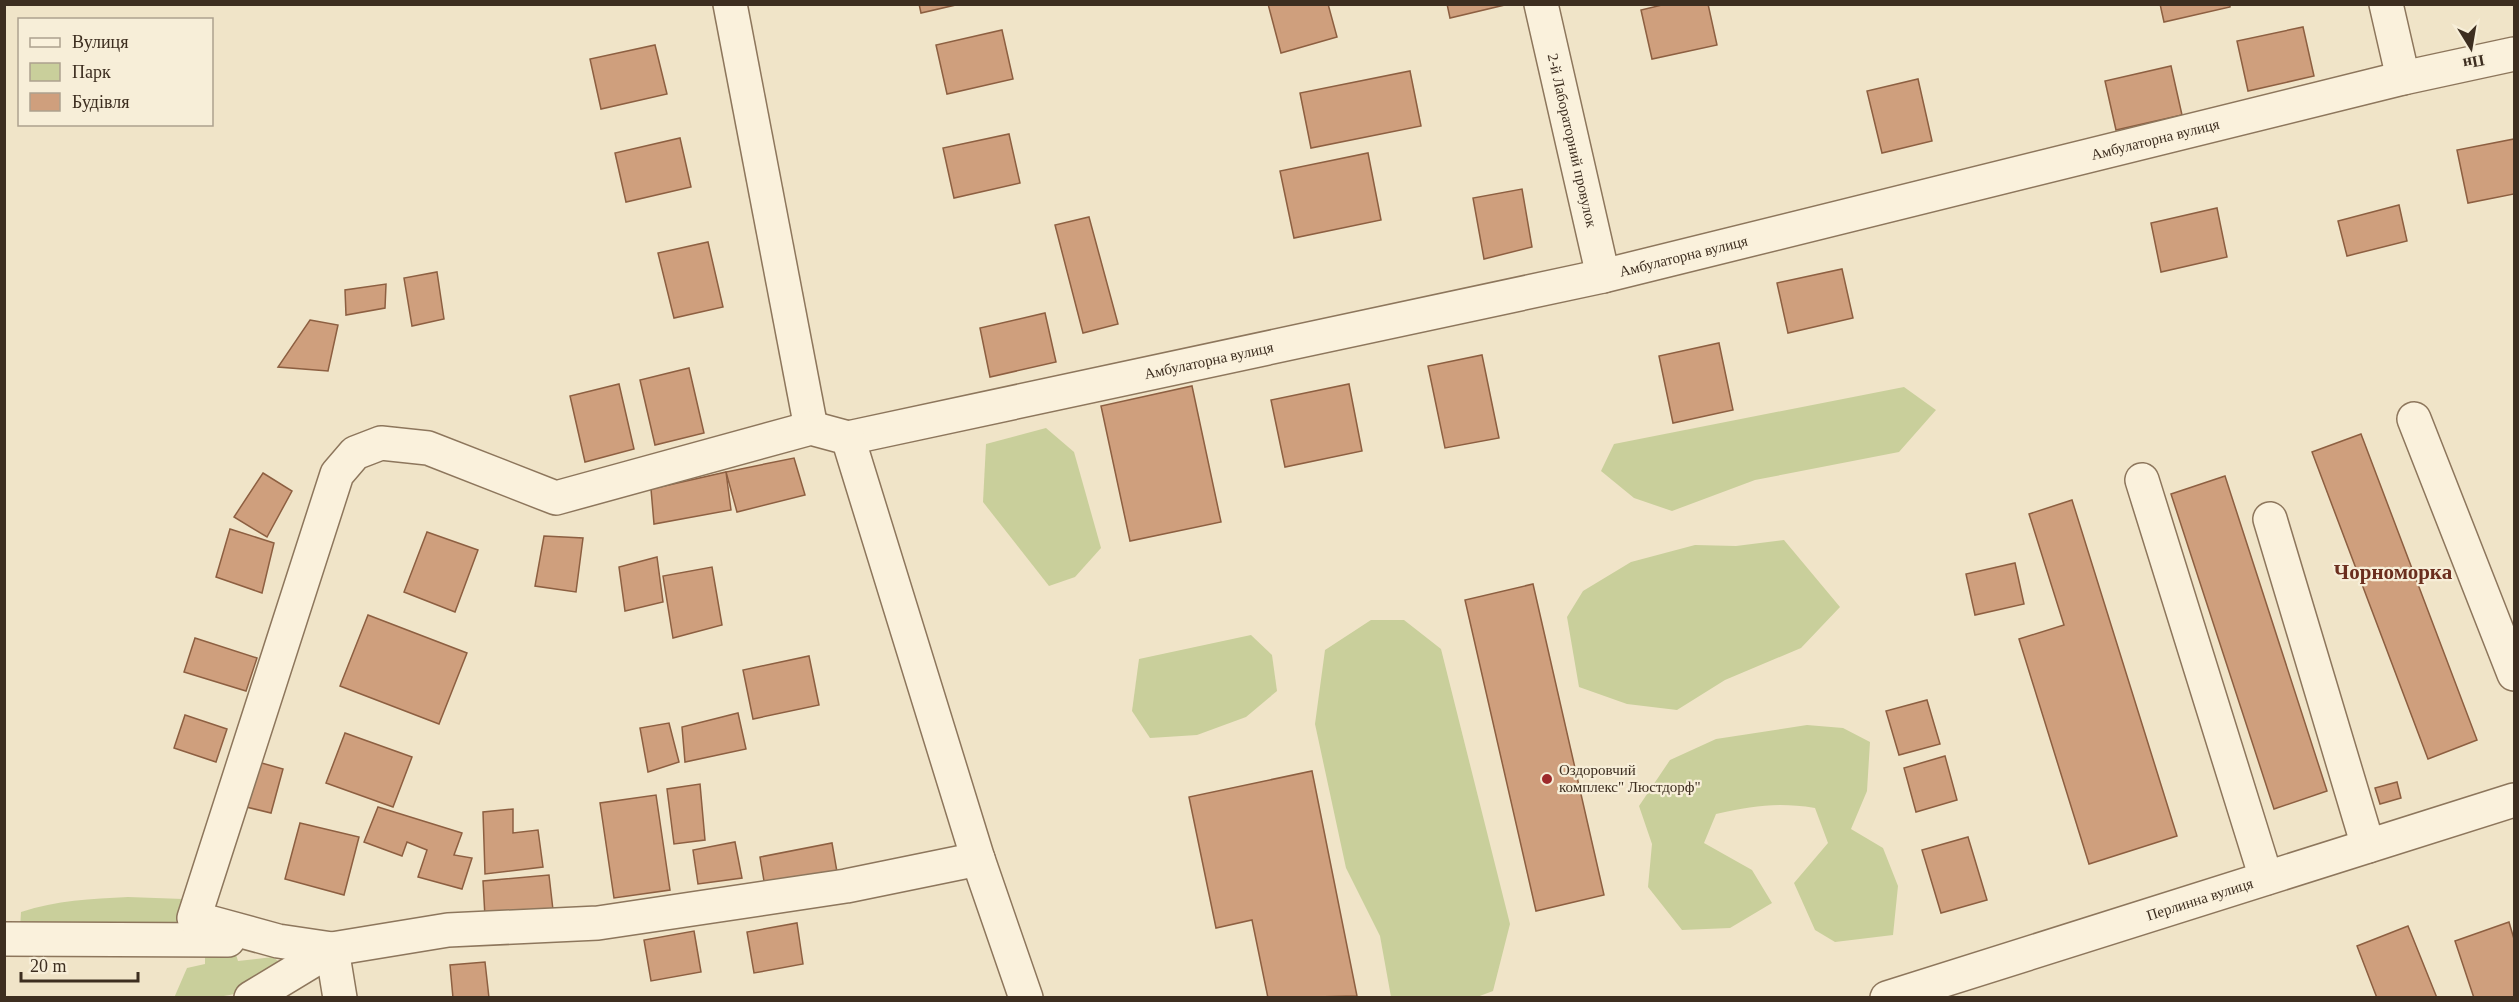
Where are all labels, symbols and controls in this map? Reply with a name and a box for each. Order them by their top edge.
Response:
legend [18,18,213,126]
north arrow [2441,18,2501,78]
text: Вулиця [72,32,129,52]
street label: 2-й Лабораторний провулок [1545,52,1600,230]
text: Пн [2462,52,2486,73]
text: Парк [72,62,111,82]
text: Будівля [72,92,129,112]
street label: Амбулаторна вулиця [2089,116,2221,163]
street label: Амбулаторна вулиця [1618,232,1749,280]
street label: Амбулаторна вулиця [1143,339,1275,382]
district label: Чорноморка [2334,560,2453,584]
place label: Оздоровчий комплекс" Люстдорф" [1559,762,1701,795]
marker: Оздоровчий комплекс" Люстдорф" [1540,772,1554,786]
street label: Перлинна вулиця [2145,875,2255,924]
scale bar [21,945,138,983]
text: 20 m [30,956,67,976]

